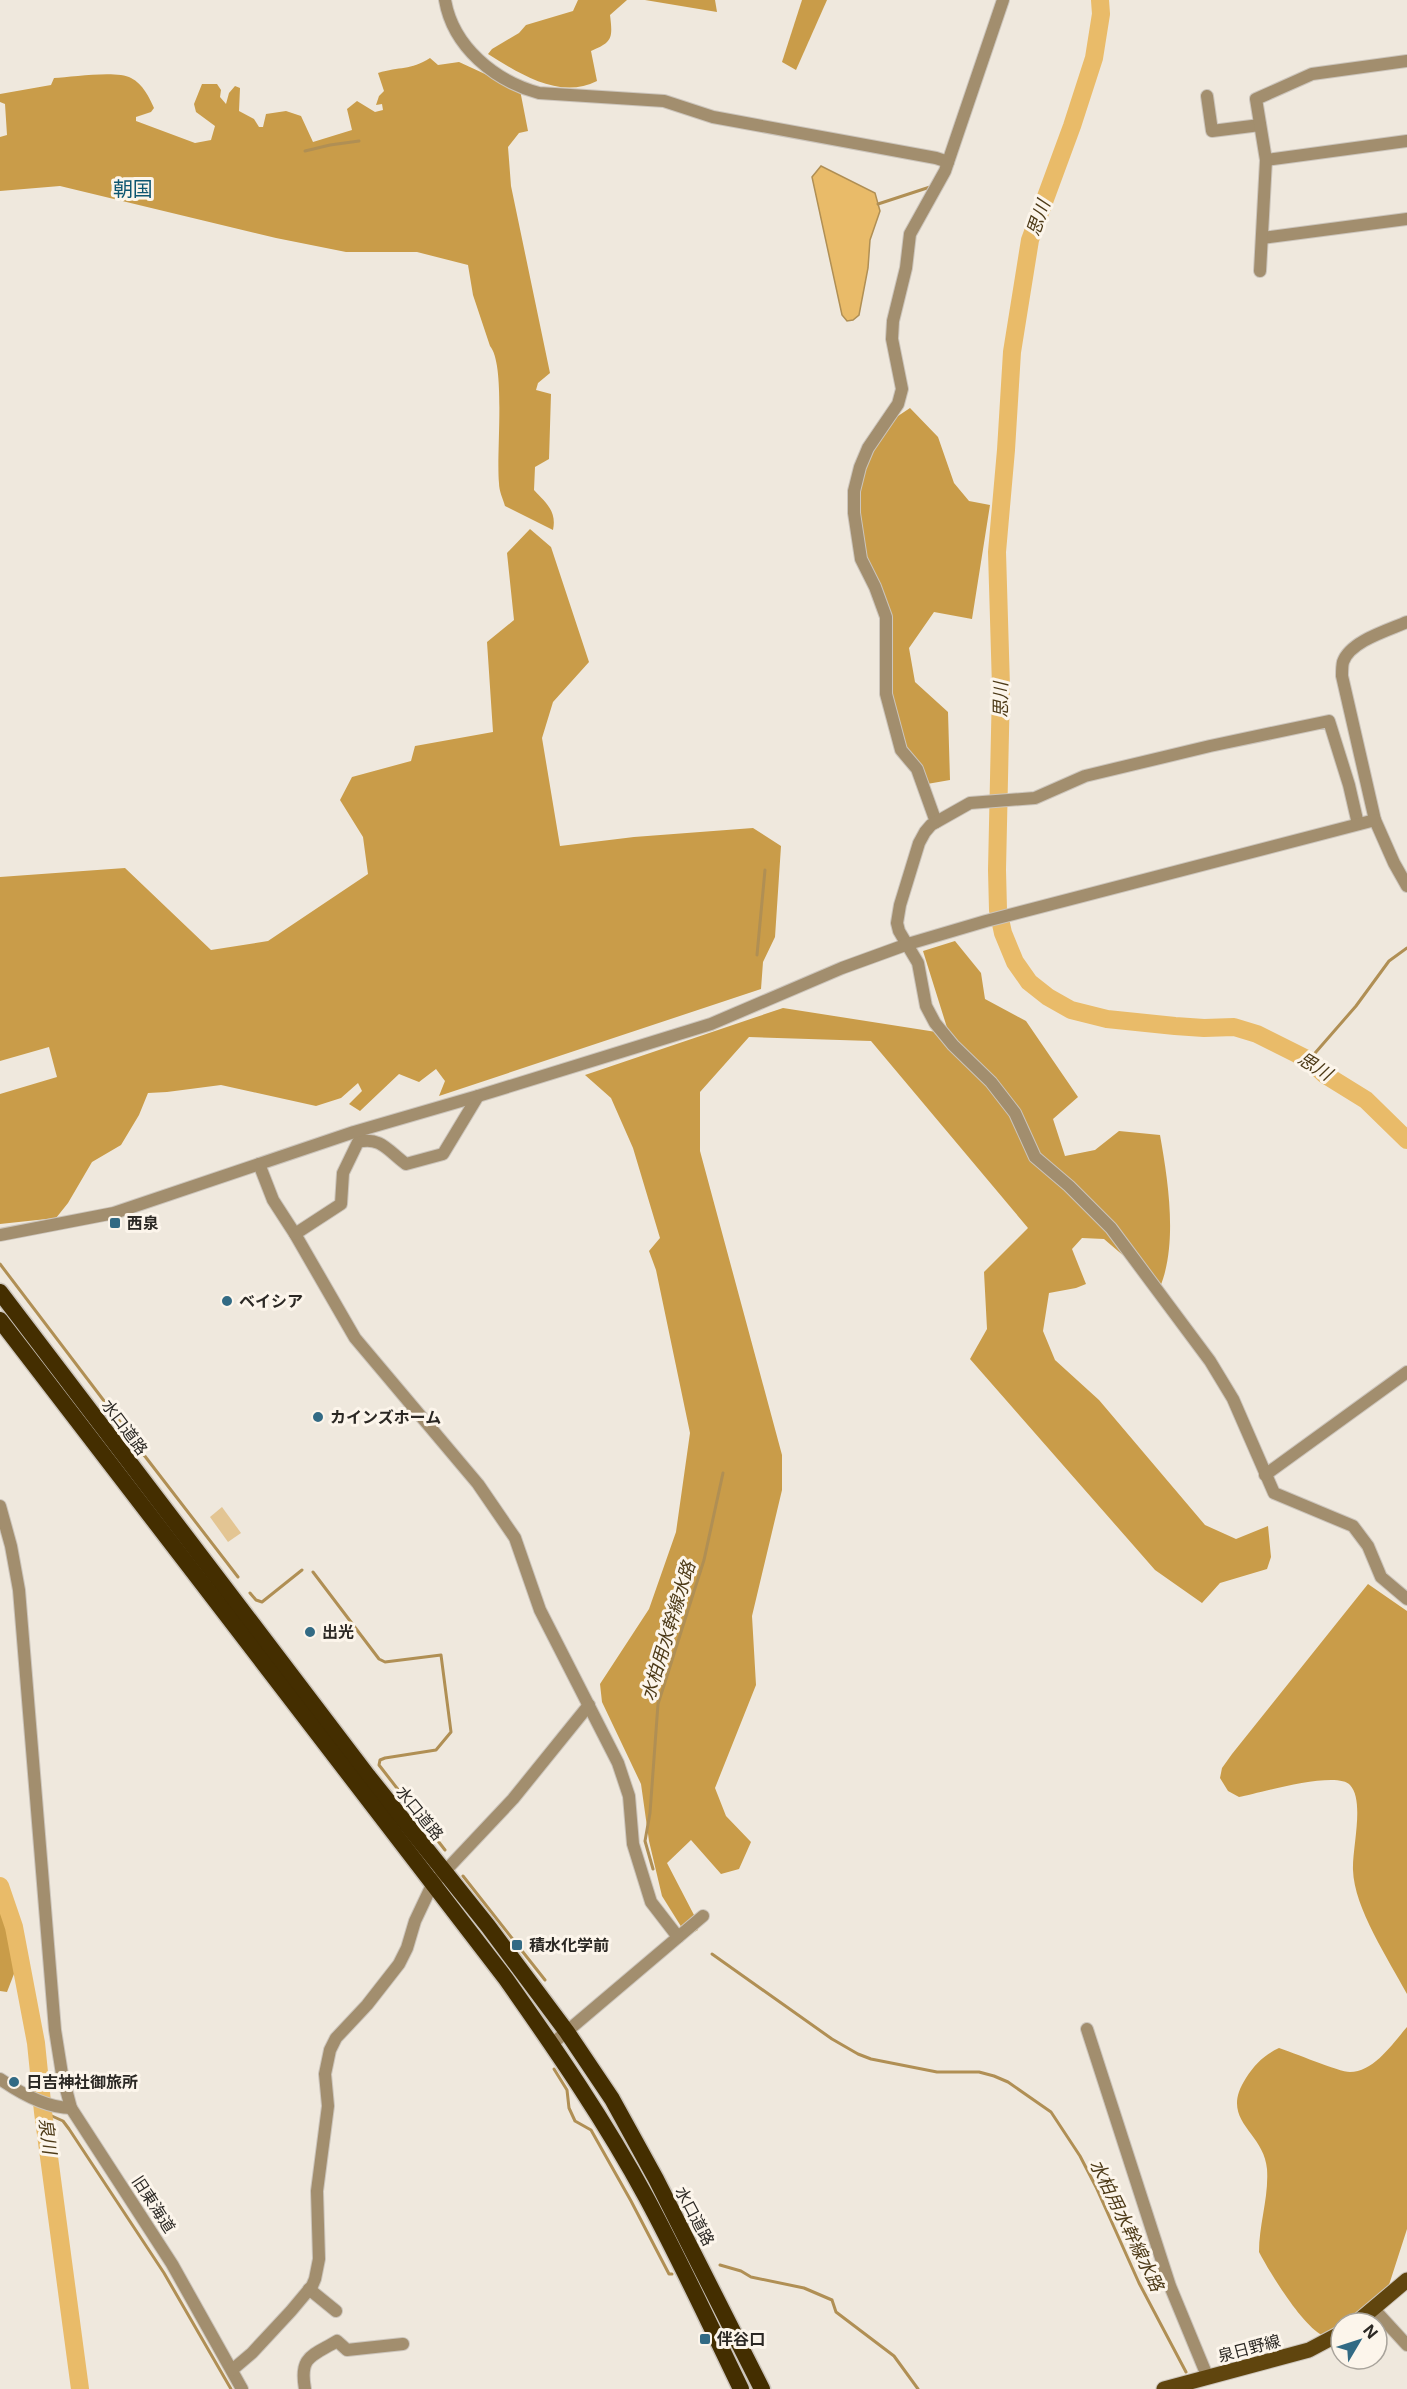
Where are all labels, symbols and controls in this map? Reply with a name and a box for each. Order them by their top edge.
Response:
district label: 朝国 [113,177,153,201]
water label: 思川 [1022,196,1054,238]
water label: 思川 [990,680,1011,718]
water label: 思川 [1294,1048,1338,1086]
place label: 西泉 [127,1213,159,1233]
marker: 西泉 [108,1216,122,1230]
place label: ベイシア [239,1291,303,1311]
marker: ベイシア [220,1294,234,1308]
street label: 水口道路 [98,1395,152,1459]
place label: カインズホーム [330,1407,441,1427]
marker: カインズホーム [311,1410,325,1424]
water label: 水柏用水幹線水路 [637,1557,700,1703]
place label: 出光 [322,1622,354,1642]
marker: 出光 [303,1625,317,1639]
street label: 水口道路 [392,1782,448,1844]
place label: 積水化学前 [529,1935,609,1955]
marker: 積水化学前 [510,1938,524,1952]
place label: 日吉神社御旅所 [26,2072,138,2092]
marker: 日吉神社御旅所 [7,2075,21,2089]
water label: 泉川 [35,2117,61,2157]
water label: 水柏用水幹線水路 [1086,2156,1169,2296]
street label: 旧東海道 [128,2172,180,2236]
street label: 水口道路 [671,2183,719,2249]
north arrow [1329,2311,1389,2371]
text: N [1359,2321,1382,2343]
place label: 伴谷口 [716,2329,765,2349]
street label: 泉日野線 [1215,2330,1283,2366]
marker: 伴谷口 [698,2332,712,2346]

